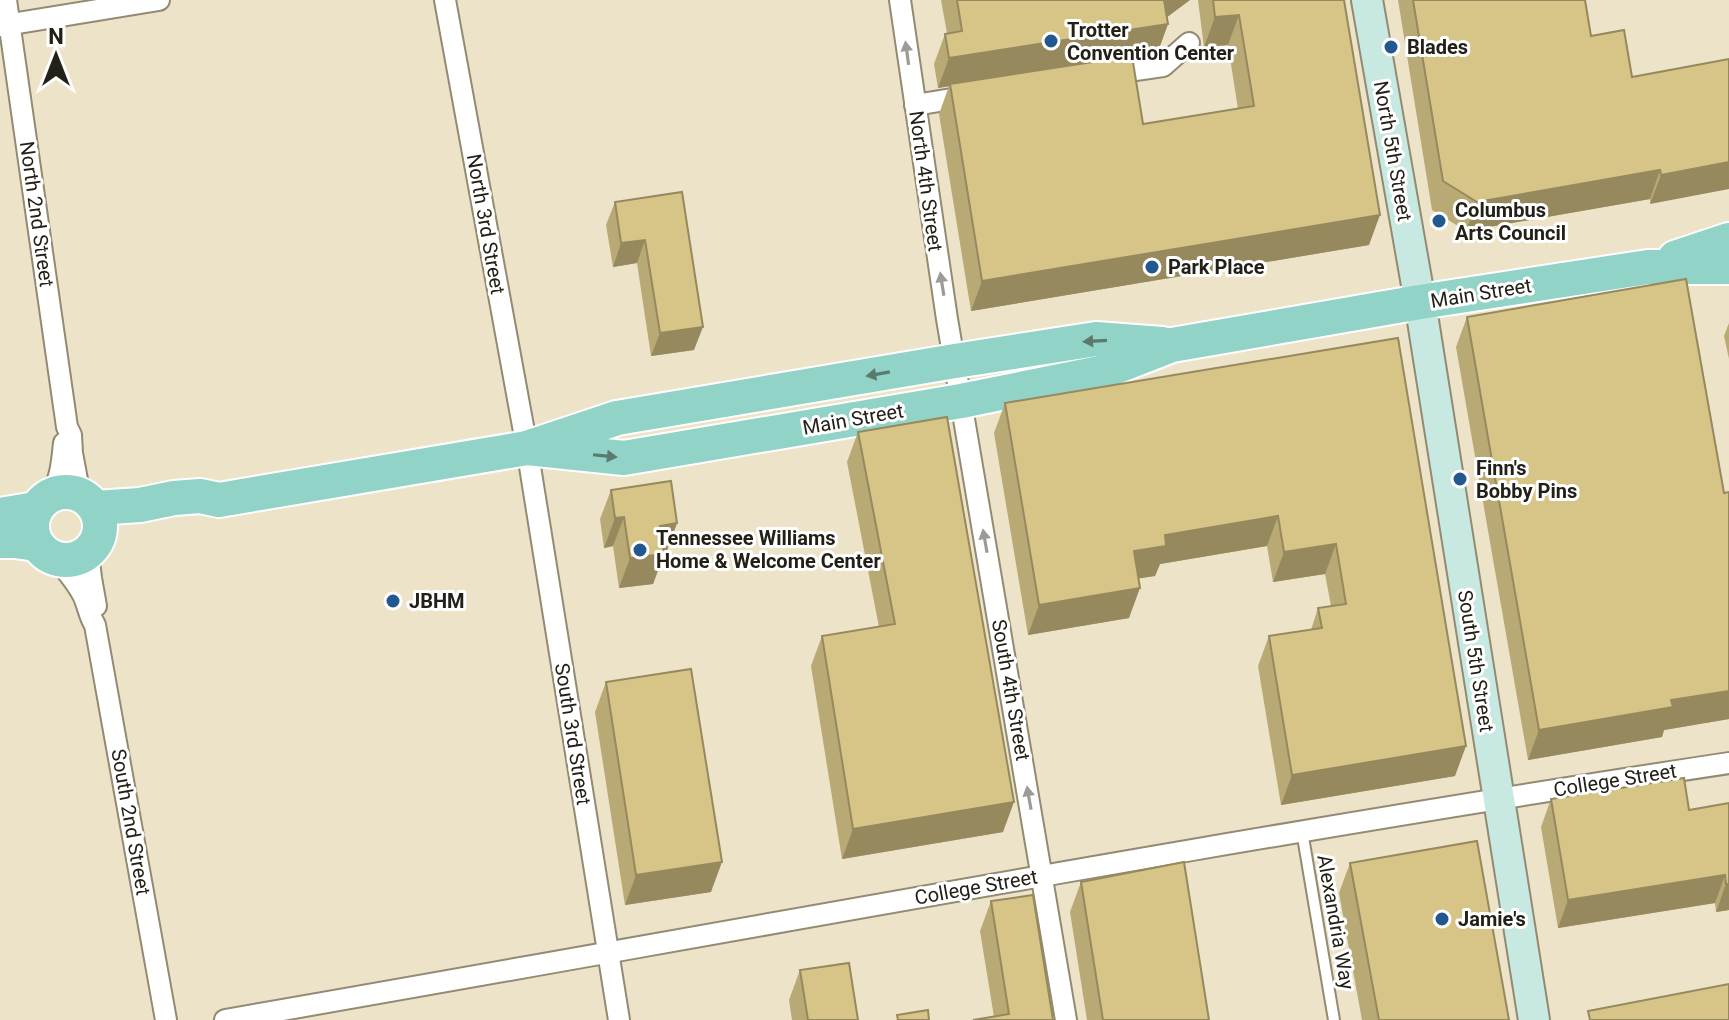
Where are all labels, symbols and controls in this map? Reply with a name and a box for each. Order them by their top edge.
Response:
north arrow [16,16,96,96]
place label: Trotter Convention Center [1067,18,1235,65]
text: N [48,24,64,49]
marker: Trotter Convention Center [1042,32,1060,50]
place label: Blades [1407,35,1468,59]
marker: Blades [1382,38,1400,56]
one-way arrow [900,40,913,65]
street label: North 5th Street [1369,79,1417,223]
street label: North 4th Street [904,109,948,253]
street label: North 2nd Street [15,140,59,288]
street label: North 3rd Street [462,152,510,296]
place label: Columbus Arts Council [1455,198,1566,245]
marker: Columbus Arts Council [1430,212,1448,230]
place label: Park Place [1168,255,1265,279]
marker: Park Place [1143,258,1161,276]
one-way arrow [935,271,948,296]
street label: Main Street [1429,273,1533,313]
one-way arrow [1082,334,1107,347]
one-way arrow [865,368,890,381]
street label: Main Street [801,398,905,440]
one-way arrow [592,449,617,462]
place label: Finn's Bobby Pins [1476,456,1577,503]
marker: Finn's Bobby Pins [1451,470,1469,488]
place label: Tennessee Williams Home & Welcome Center [656,526,881,573]
one-way arrow [979,529,991,554]
marker: Tennessee Williams Home & Welcome Center [631,541,649,559]
street label: South 5th Street [1453,588,1499,734]
place label: JBHM [409,589,465,613]
marker: JBHM [384,592,402,610]
street label: South 4th Street [987,617,1035,763]
street label: South 3rd Street [550,661,596,807]
street label: South 2nd Street [106,747,156,897]
street label: College Street [1552,758,1678,802]
one-way arrow [1023,785,1035,810]
street label: Alexandria Way [1312,853,1360,992]
street label: College Street [913,864,1039,910]
place label: Jamie's [1458,907,1526,931]
marker: Jamie's [1433,910,1451,928]

